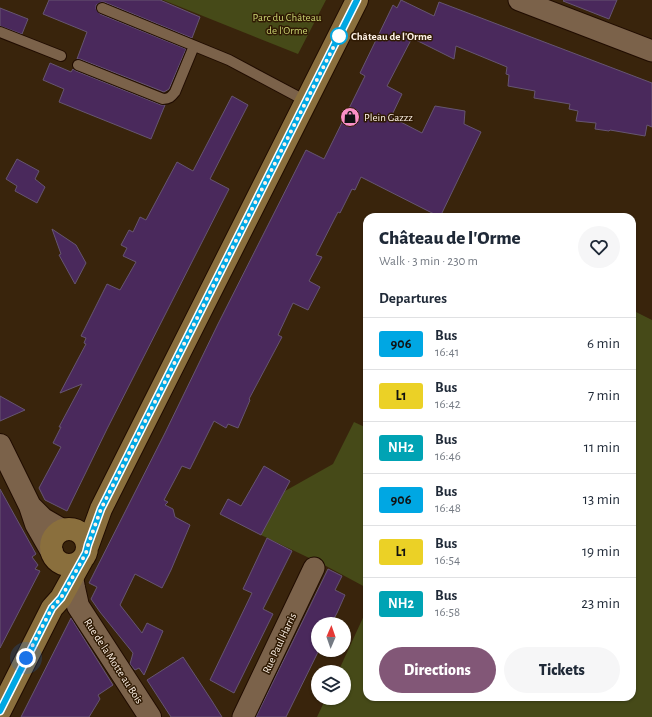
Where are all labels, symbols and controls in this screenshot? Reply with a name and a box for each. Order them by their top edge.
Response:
park label: Parc du Château de l'Orme [253,12,322,36]
marker: Château de l'Orme [330,27,348,45]
place label: Château de l'Orme [351,31,432,42]
shop icon: Plein Gazzz [339,106,361,128]
place label: Plein Gazzz [364,112,413,123]
button: heart [578,226,620,268]
text: Château de l'Orme [379,229,521,248]
text: Walk · 3 min · 230 m [379,255,478,268]
text: Departures [379,291,447,306]
text: Bus [435,328,457,343]
text: 6 min [587,336,620,351]
text: 906 [391,337,411,351]
text: 16:41 [435,346,459,359]
text: Bus [435,380,457,395]
text: 7 min [588,388,620,403]
text: L1 [395,389,407,403]
text: 16:42 [435,398,461,411]
text: Bus [435,432,457,447]
text: 11 min [584,440,620,455]
text: NH2 [388,441,414,455]
text: 16:46 [435,450,461,463]
text: Bus [435,484,457,499]
text: 13 min [583,492,620,507]
text: 906 [391,493,411,507]
text: 16:48 [435,502,461,515]
text: Bus [435,536,457,551]
text: 19 min [582,544,620,559]
text: L1 [395,545,407,559]
text: 16:54 [435,554,460,567]
text: Bus [435,588,457,603]
text: 23 min [581,596,620,611]
text: NH2 [388,597,414,611]
text: 16:58 [435,606,460,619]
street label: Rue Paul Harris [261,611,298,675]
street label: Rue de la Motte au Bois [82,617,145,706]
north arrow [311,617,351,657]
map controls [311,617,351,705]
button: Directions [379,647,496,693]
button: Tickets [504,647,620,693]
your location [16,648,36,668]
button: layers [311,665,351,705]

